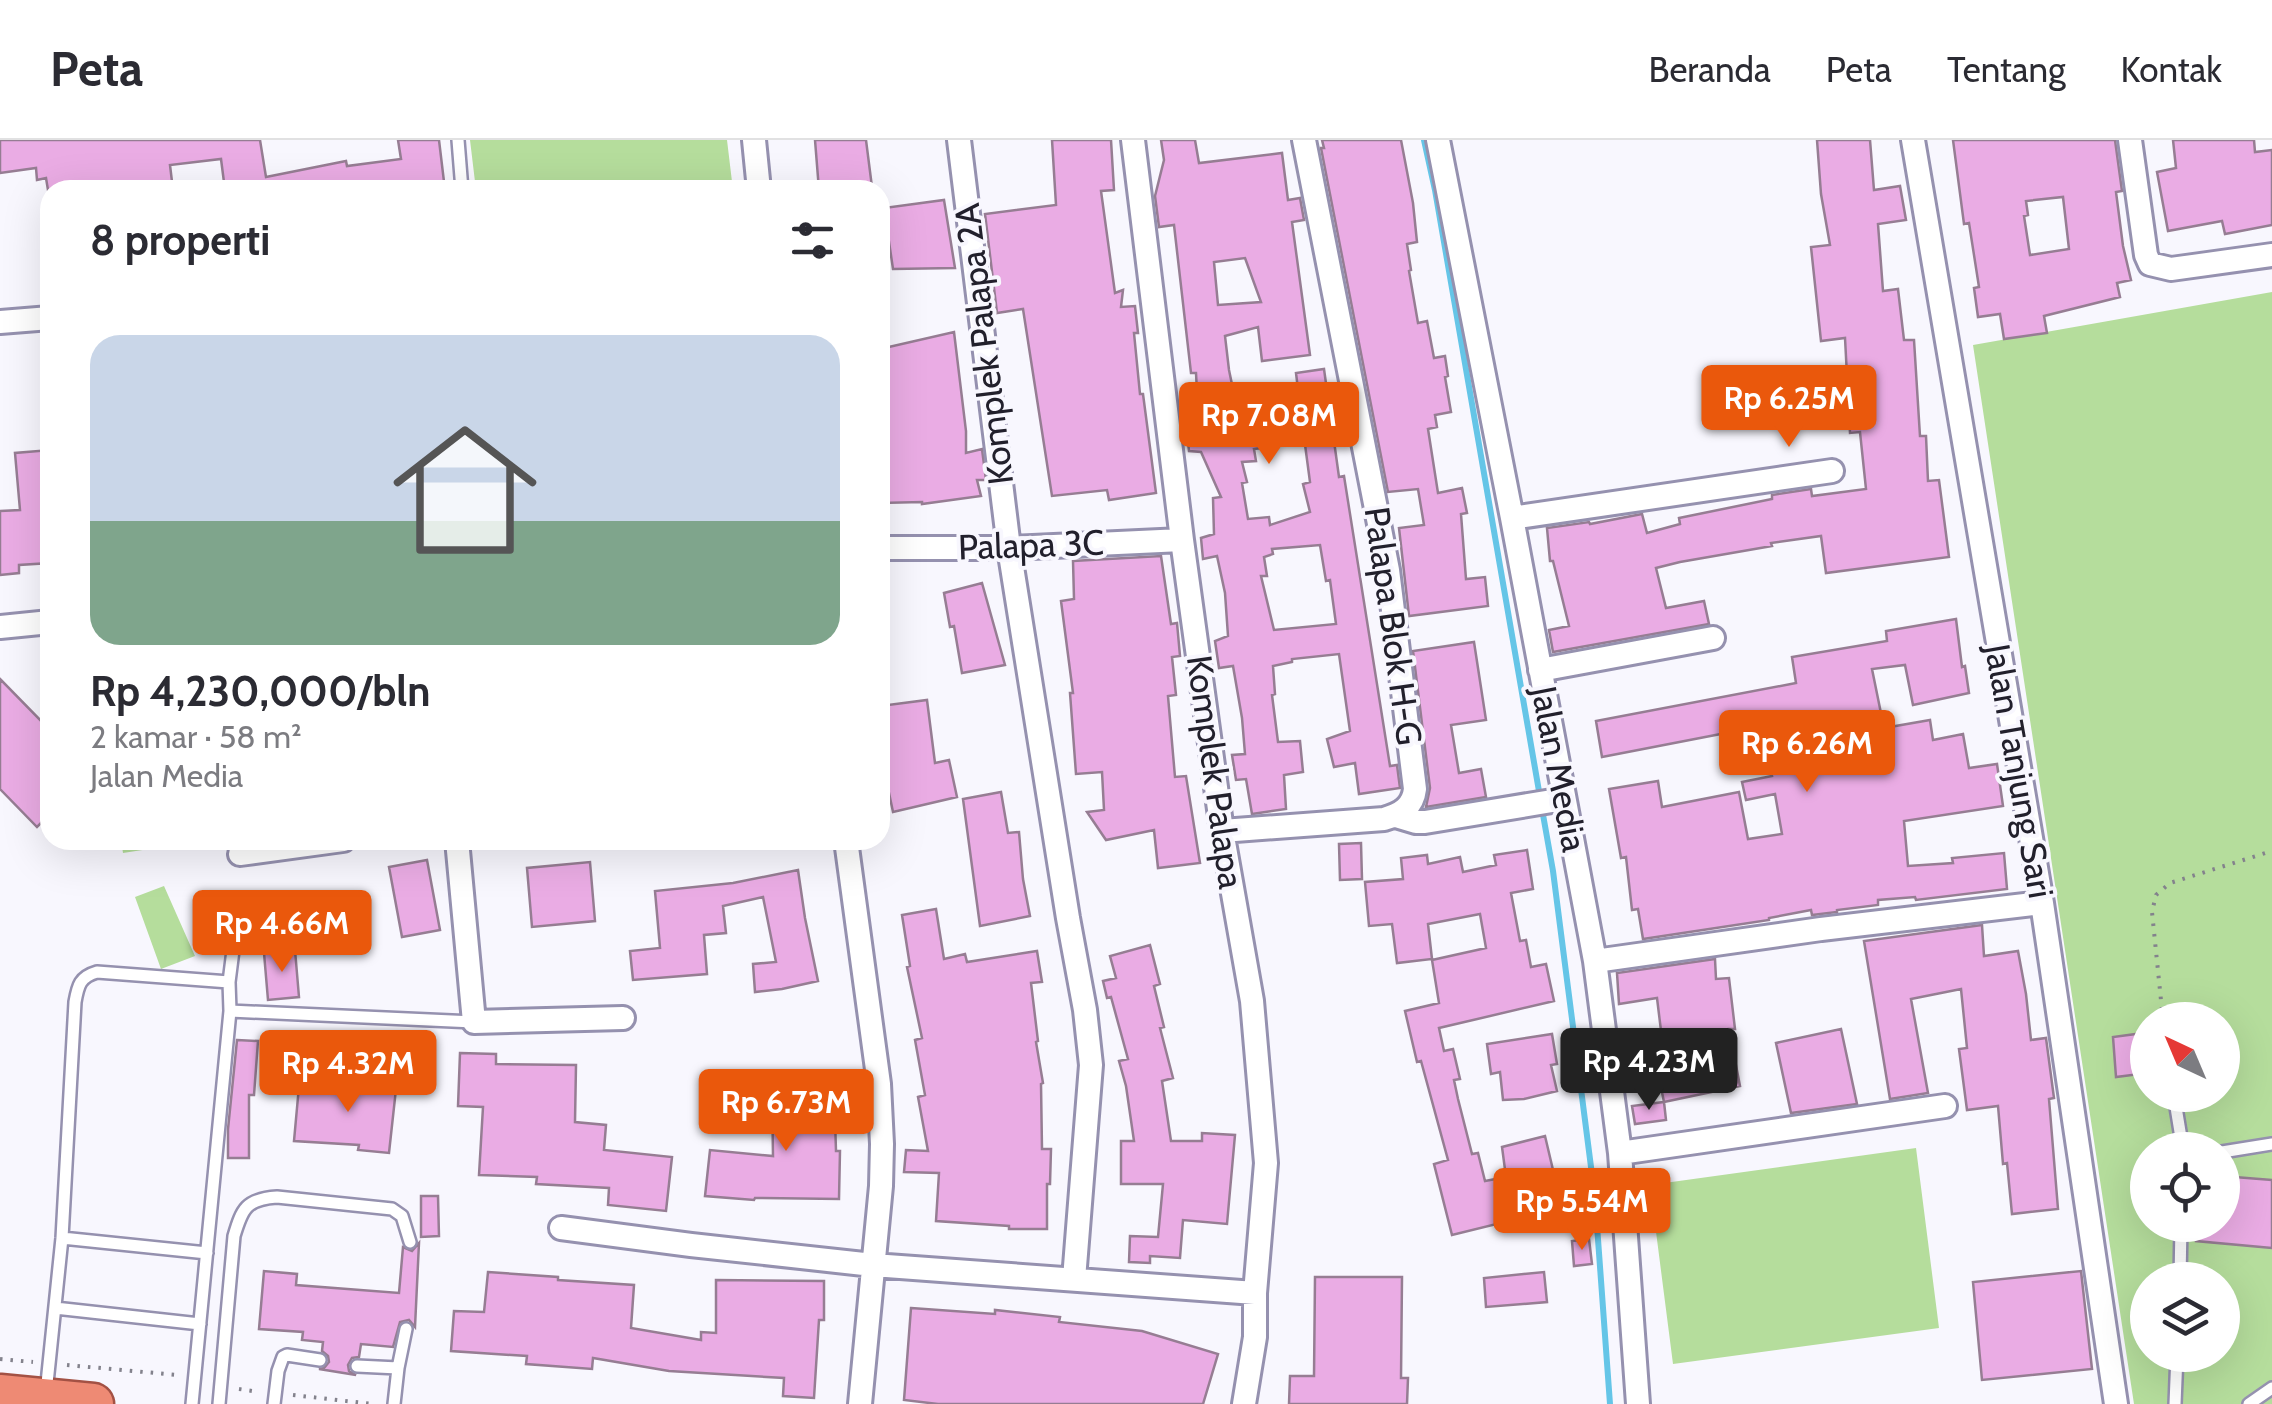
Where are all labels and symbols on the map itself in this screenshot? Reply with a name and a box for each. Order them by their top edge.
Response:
street label: Komplek Palapa 2A [945,201,1022,487]
pin: Rp 6.25M [1686,365,1892,450]
pin: Rp 7.08M [1166,382,1372,467]
street label: Palapa Blok H-G [1355,504,1432,748]
street label: Palapa 3C [957,520,1105,569]
street label: Jalan Tanjung Sari [1976,640,2063,901]
street label: Komplek Palapa [1178,652,1253,892]
street label: Jalan Media [1522,682,1597,855]
pin: Rp 6.26M [1704,710,1910,795]
pin: Rp 4.66M [179,890,385,975]
north arrow [2130,1002,2240,1112]
pin: Rp 4.23M [1546,1028,1752,1113]
pin: Rp 4.32M [245,1030,451,1115]
pin: Rp 6.73M [683,1069,889,1154]
pin: Rp 5.54M [1479,1168,1685,1253]

